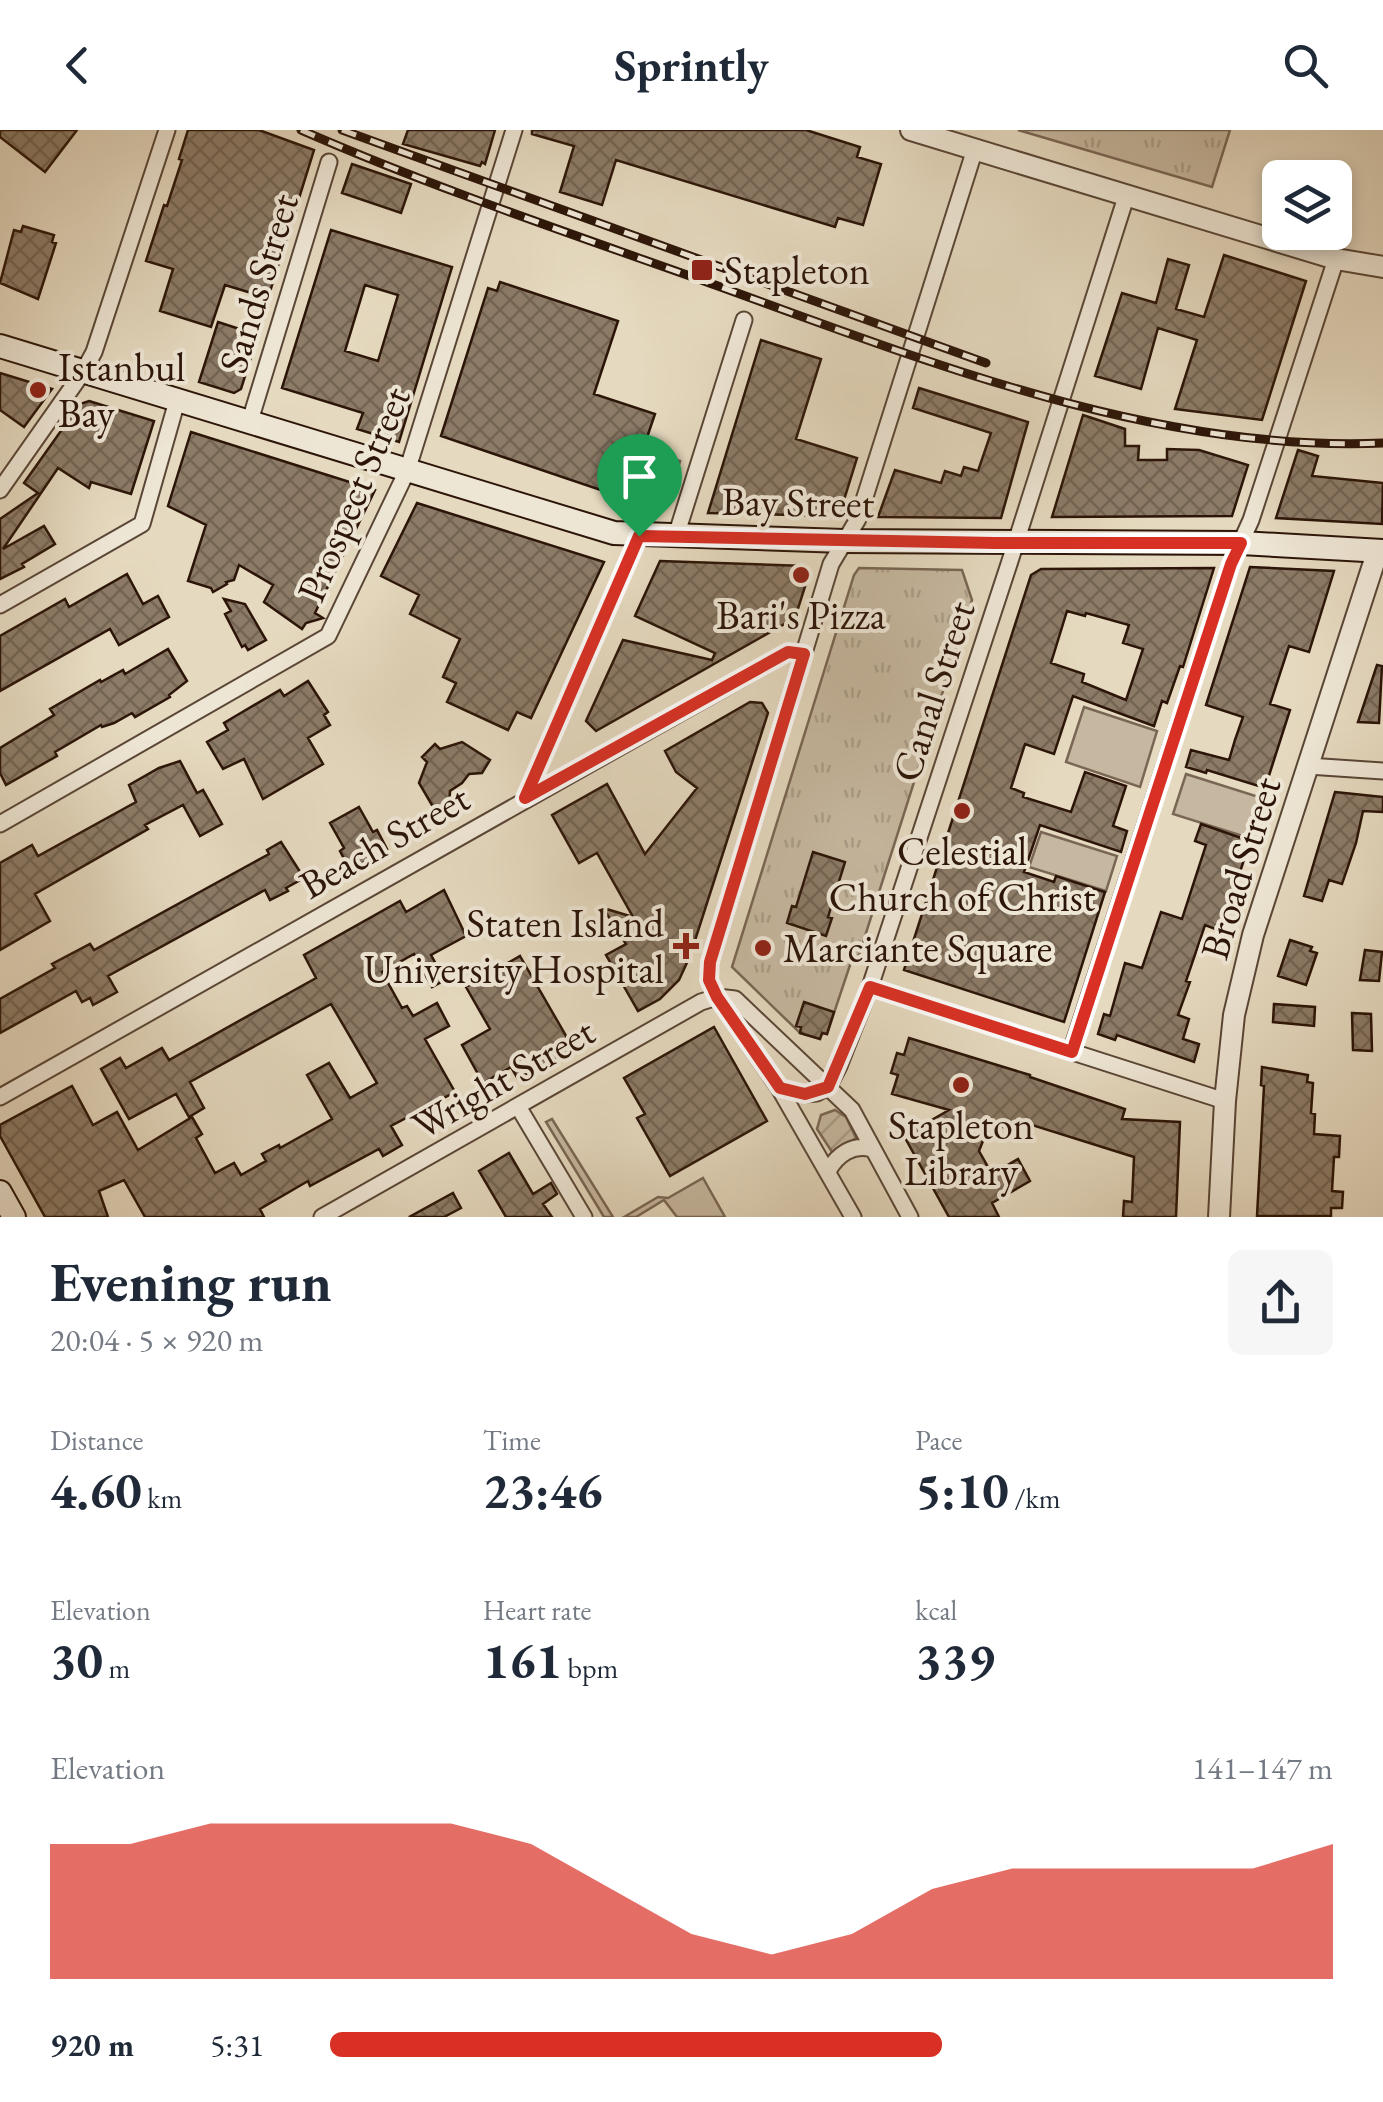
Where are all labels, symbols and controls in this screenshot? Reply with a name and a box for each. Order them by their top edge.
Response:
text: Sprintly [614,36,769,94]
icon: back [50,38,105,93]
icon: search [1278,38,1333,93]
map controls [1262,160,1352,250]
button: layers [1262,160,1352,250]
street label: Sands Street [206,187,310,379]
place label: Stapleton [724,244,870,296]
marker: Stapleton [689,257,715,283]
place label: Istanbul Bay [58,341,185,439]
street label: Prospect Street [284,378,422,609]
marker: Istanbul Bay [27,379,49,401]
pin [597,434,682,537]
icon: arrive [612,449,667,504]
street label: Bay Street [721,475,875,529]
marker: Bari's Pizza [790,564,812,586]
place label: Bari's Pizza [716,589,886,641]
street label: Canal Street [879,594,987,788]
street label: Broad Street [1188,770,1292,965]
street label: Beach Street [290,771,479,910]
marker: Celestial Church of Christ [951,800,973,822]
place label: Celestial Church of Christ [829,825,1096,923]
place label: Staten Island University Hospital [363,897,665,995]
place label: Marciante Square [783,922,1052,974]
marker: Staten Island University Hospital [673,933,699,959]
marker: Marciante Square [752,937,774,959]
street label: Wright Street [402,1005,604,1151]
marker: Stapleton Library [950,1074,972,1096]
place label: Stapleton Library [888,1099,1034,1197]
text: Evening run [50,1246,332,1317]
button: share [1228,1250,1333,1355]
text: 20:04 · 5 × 920 m [50,1319,263,1361]
text: Distance [50,1422,144,1458]
text: Time [483,1422,541,1458]
text: Pace [915,1422,962,1458]
text: 4.60 [50,1458,142,1523]
text: 23:46 [483,1458,603,1523]
text: 5:10 [915,1458,1009,1523]
text: km [142,1480,182,1516]
text: /km [1009,1480,1060,1516]
text: Elevation [50,1592,151,1628]
text: Heart rate [483,1592,591,1628]
text: kcal [915,1592,957,1628]
text: 30 [50,1628,103,1693]
text: 161 [483,1628,562,1693]
text: 339 [915,1628,995,1693]
text: m [103,1650,130,1686]
text: bpm [562,1650,618,1686]
text: Elevation [50,1747,165,1789]
text: 141–147 m [1192,1747,1333,1789]
text: 920 m [50,2024,134,2066]
text: 5:31 [210,2024,264,2066]

